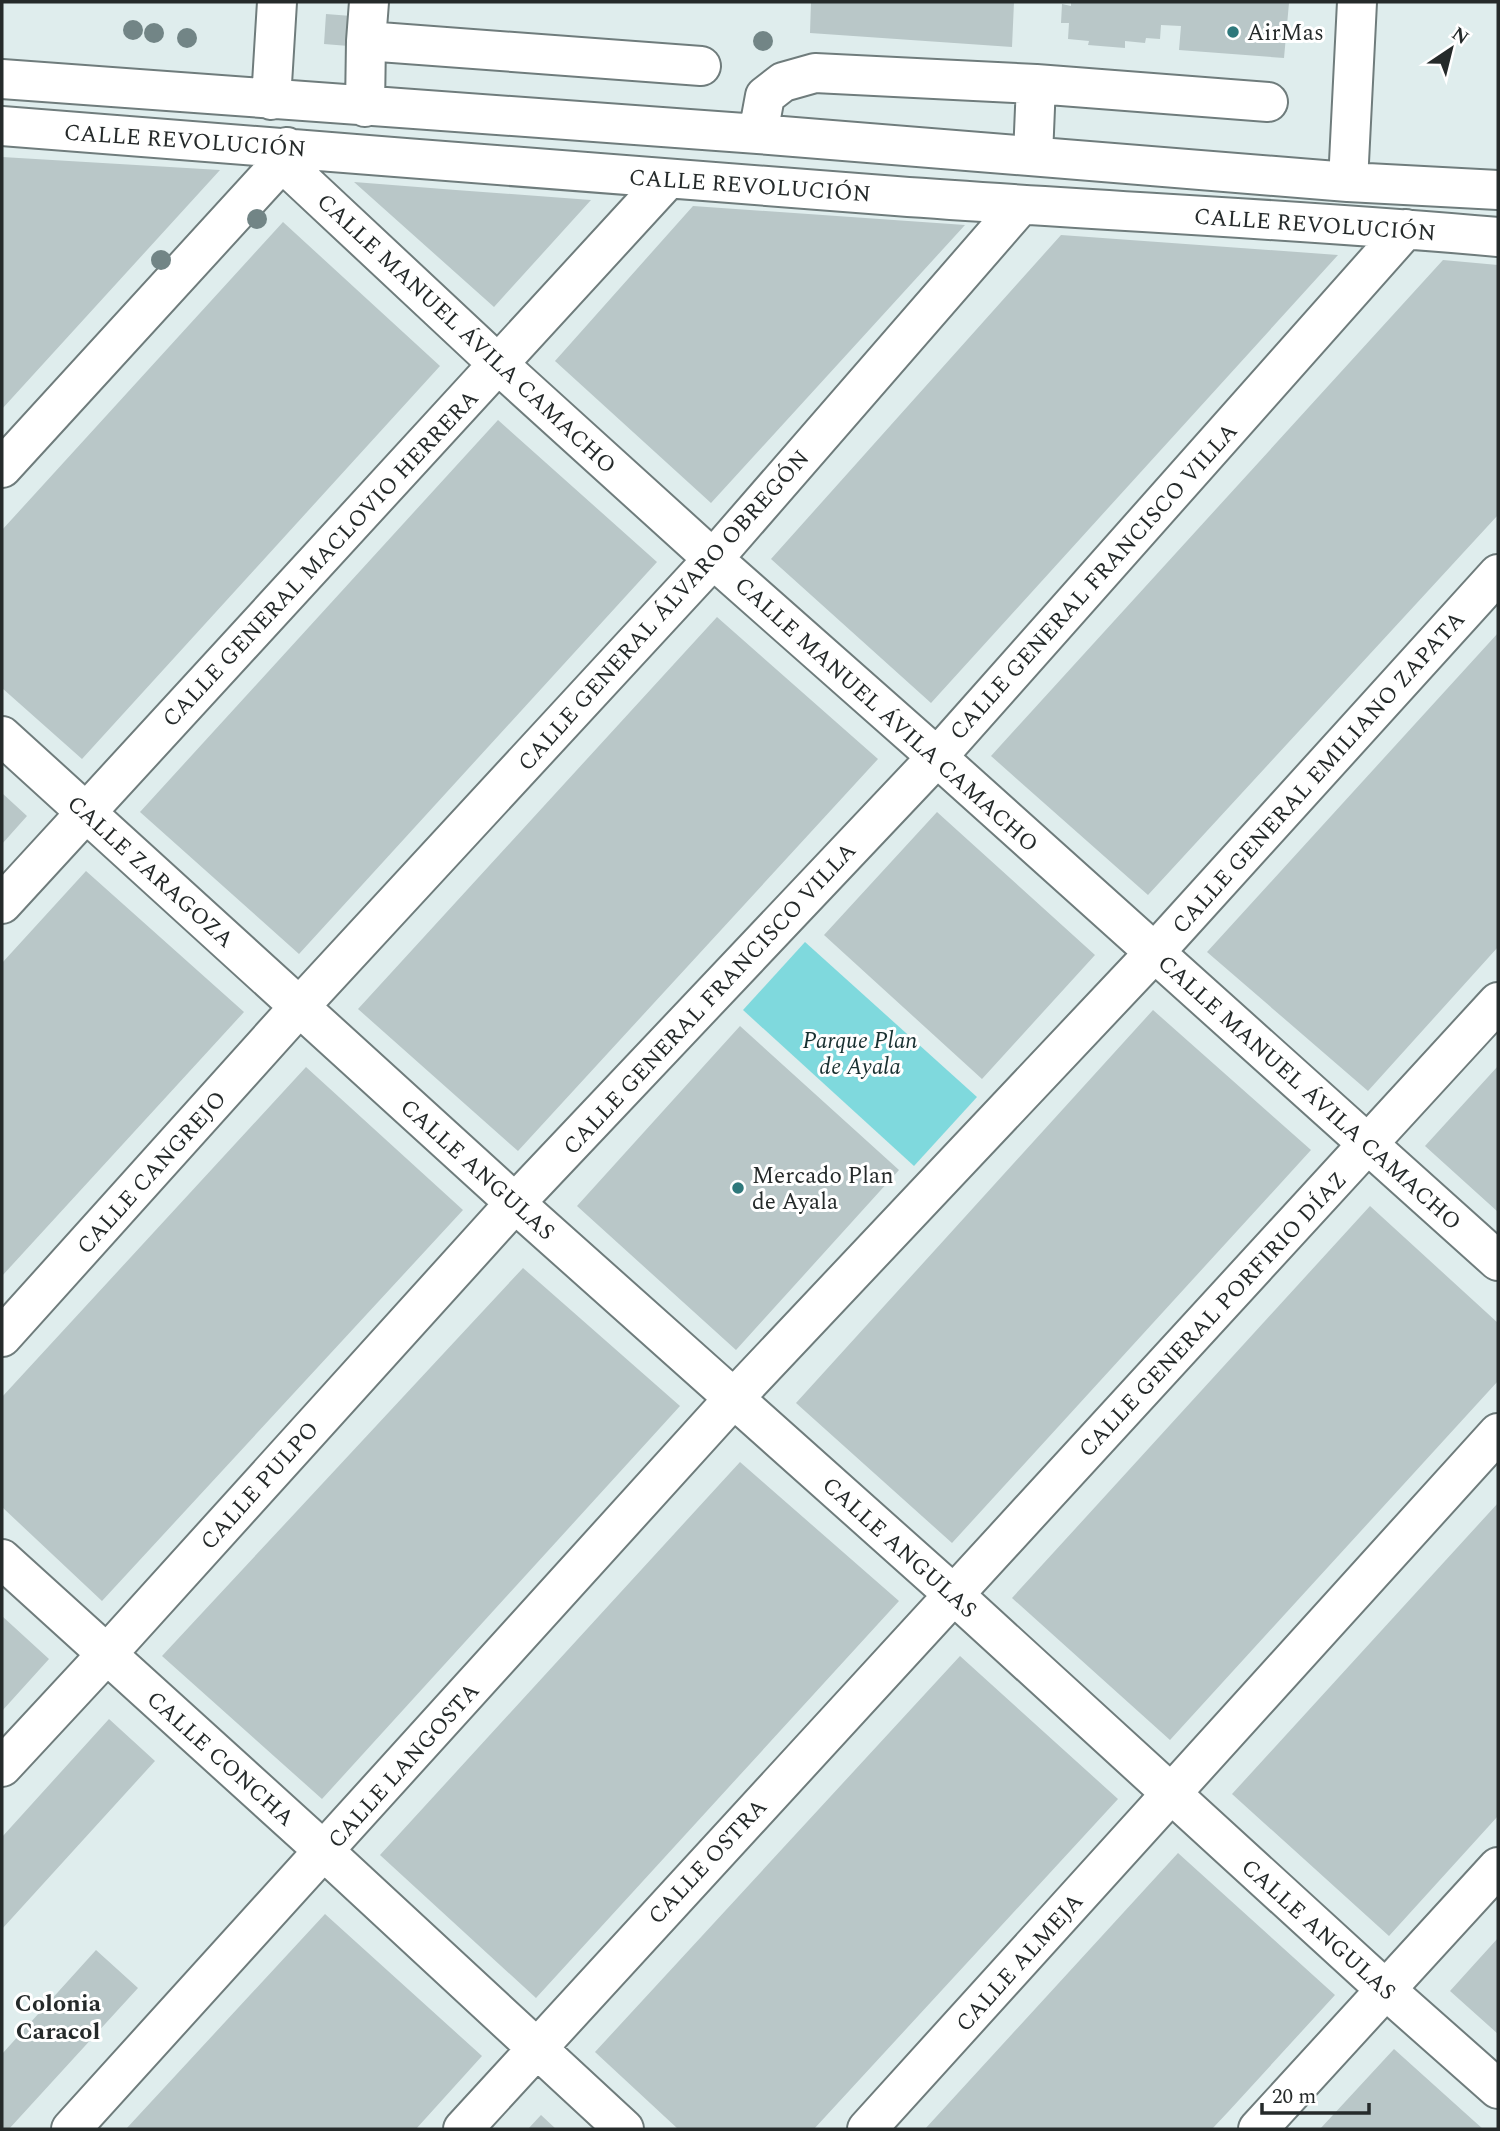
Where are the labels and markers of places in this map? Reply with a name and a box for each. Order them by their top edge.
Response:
place label: AirMas [1247,16,1324,51]
marker: AirMas [1225,24,1241,40]
place label: Mercado Plan de Ayala [752,1159,894,1220]
marker: Mercado Plan de Ayala [730,1180,746,1196]

